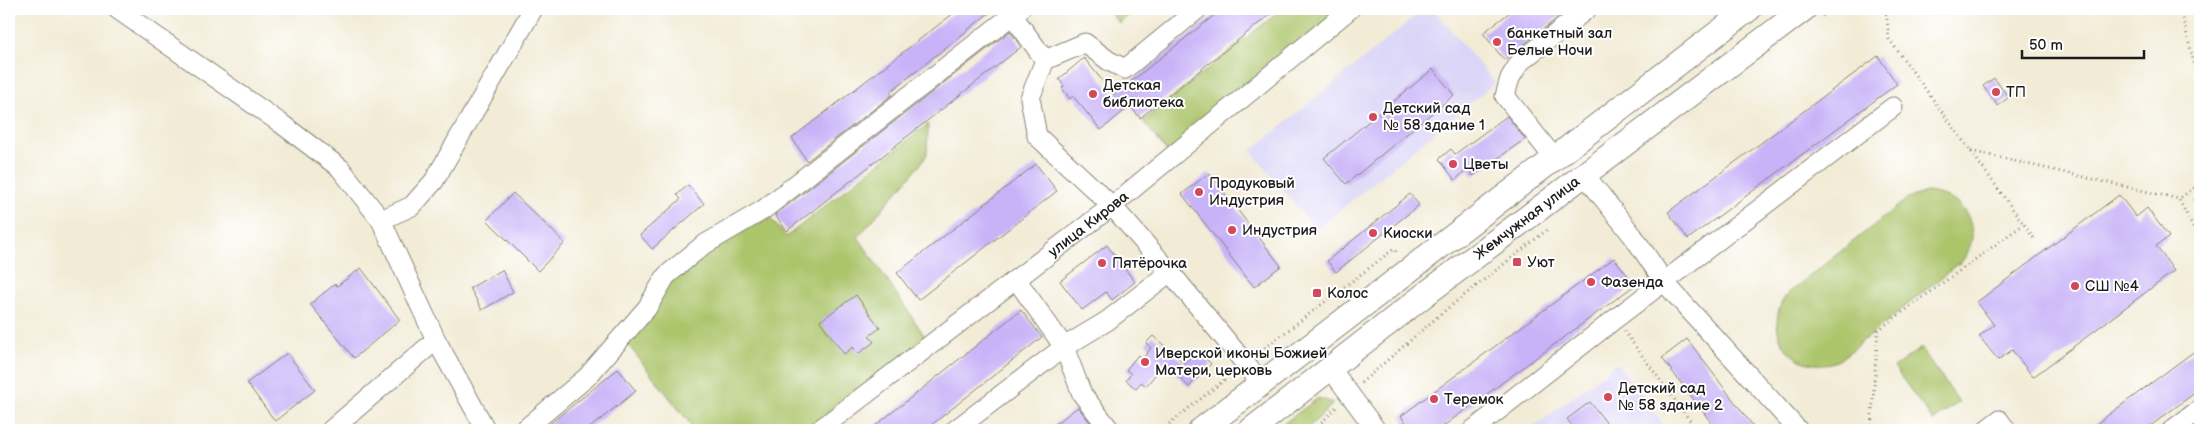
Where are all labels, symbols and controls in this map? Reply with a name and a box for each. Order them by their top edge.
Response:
place label: банкетный зал Белые Ночи [1507,24,1612,60]
scale bar [2022,28,2144,60]
marker: банкетный зал Белые Ночи [1491,36,1503,48]
text: 50 m [2029,36,2063,55]
place label: Детская библиотека [1103,76,1184,112]
place label: ТП [2006,83,2026,102]
marker: ТП [1990,86,2002,98]
marker: Детская библиотека [1087,88,1099,100]
place label: Детский сад № 58 здание 1 [1383,99,1485,135]
marker: Детский сад № 58 здание 1 [1367,111,1379,123]
place label: Цветы [1463,155,1508,174]
marker: Цветы [1447,158,1459,170]
street label: Жемчужная улица [1470,172,1584,264]
place label: Продуковый Индустрия [1209,174,1295,210]
marker: Продуковый Индустрия [1193,186,1205,198]
street label: улица Кирова [1044,187,1132,261]
place label: Индустрия [1242,221,1317,240]
marker: Индустрия [1226,224,1238,236]
place label: Киоски [1383,224,1433,243]
marker: Киоски [1367,227,1379,239]
place label: Уют [1527,253,1555,272]
place label: Пятёрочка [1112,254,1187,273]
marker: Уют [1511,256,1523,268]
marker: Пятёрочка [1096,257,1108,269]
place label: Фазенда [1601,273,1664,292]
marker: Фазенда [1585,276,1597,288]
place label: СШ №4 [2085,277,2139,296]
marker: СШ №4 [2069,280,2081,292]
place label: Колос [1327,284,1369,303]
marker: Колос [1311,287,1323,299]
place label: Иверской иконы Божией Матери, церковь [1155,344,1327,380]
marker: Иверской иконы Божией Матери, церковь [1139,356,1151,368]
place label: Детский сад № 58 здание 2 [1618,379,1723,415]
place label: Теремок [1444,390,1504,409]
marker: Детский сад № 58 здание 2 [1602,391,1614,403]
marker: Теремок [1428,393,1440,405]

